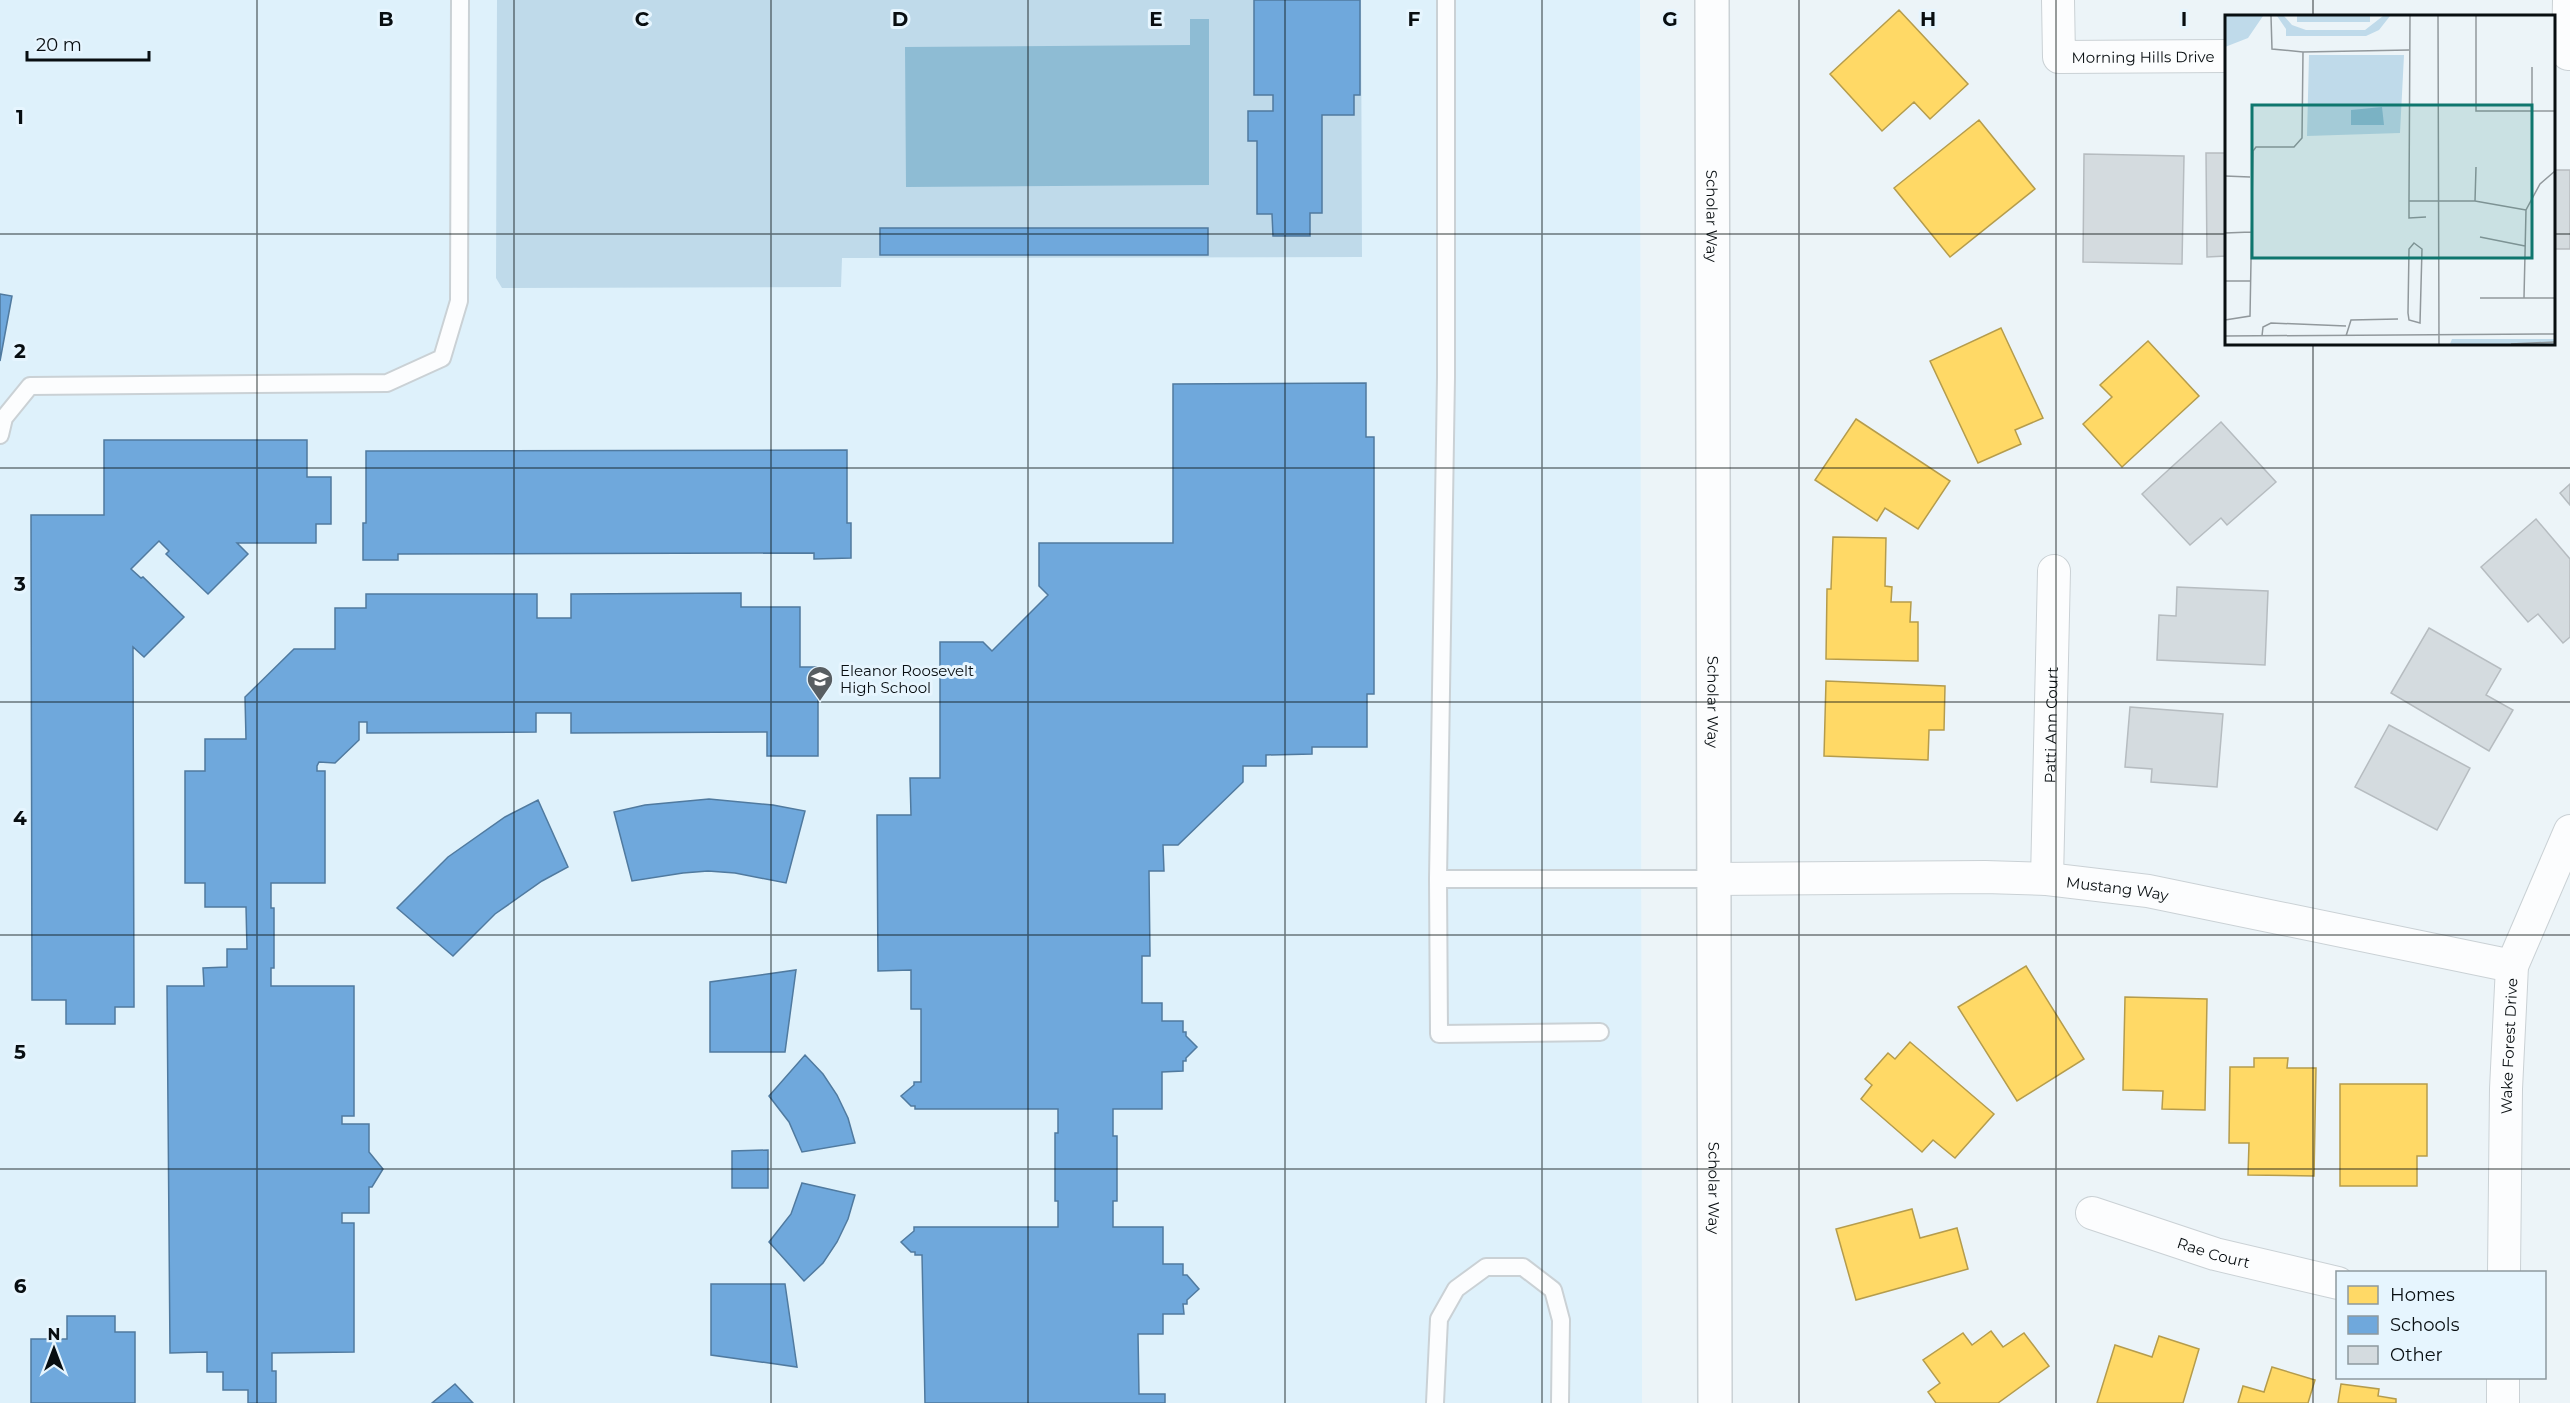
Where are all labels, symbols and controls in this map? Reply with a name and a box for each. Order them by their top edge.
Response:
text: B [378,7,394,31]
text: C [635,7,650,31]
text: D [892,7,908,31]
text: E [1149,7,1163,31]
text: F [1408,7,1421,31]
text: G [1662,7,1678,31]
text: H [1920,7,1936,31]
text: I [2181,7,2187,31]
inset map [2225,15,2555,345]
scale bar [27,24,148,62]
text: 20 m [36,34,82,56]
street label: Morning Hills Drive [2071,47,2215,66]
text: 1 [16,105,24,129]
street label: Scholar Way [1703,170,1722,263]
text: 2 [14,339,26,363]
text: 3 [13,572,26,596]
street label: Scholar Way [1704,656,1723,749]
place label: Eleanor Roosevelt High School [840,661,974,697]
school or university icon: Eleanor Roosevelt High School [805,664,835,702]
street label: Patti Ann Court [2040,667,2061,783]
text: 4 [13,806,27,830]
street label: Mustang Way [2065,872,2171,905]
street label: Wake Forest Drive [2496,977,2521,1114]
text: 5 [14,1040,26,1064]
street label: Scholar Way [1705,1142,1724,1235]
street label: Rae Court [2175,1233,2252,1271]
legend [2336,1271,2546,1379]
text: 6 [14,1274,27,1298]
text: Homes [2390,1284,2455,1306]
text: Schools [2390,1314,2460,1336]
north arrow [24,1319,84,1379]
text: N [48,1325,60,1344]
text: Other [2390,1344,2443,1366]

